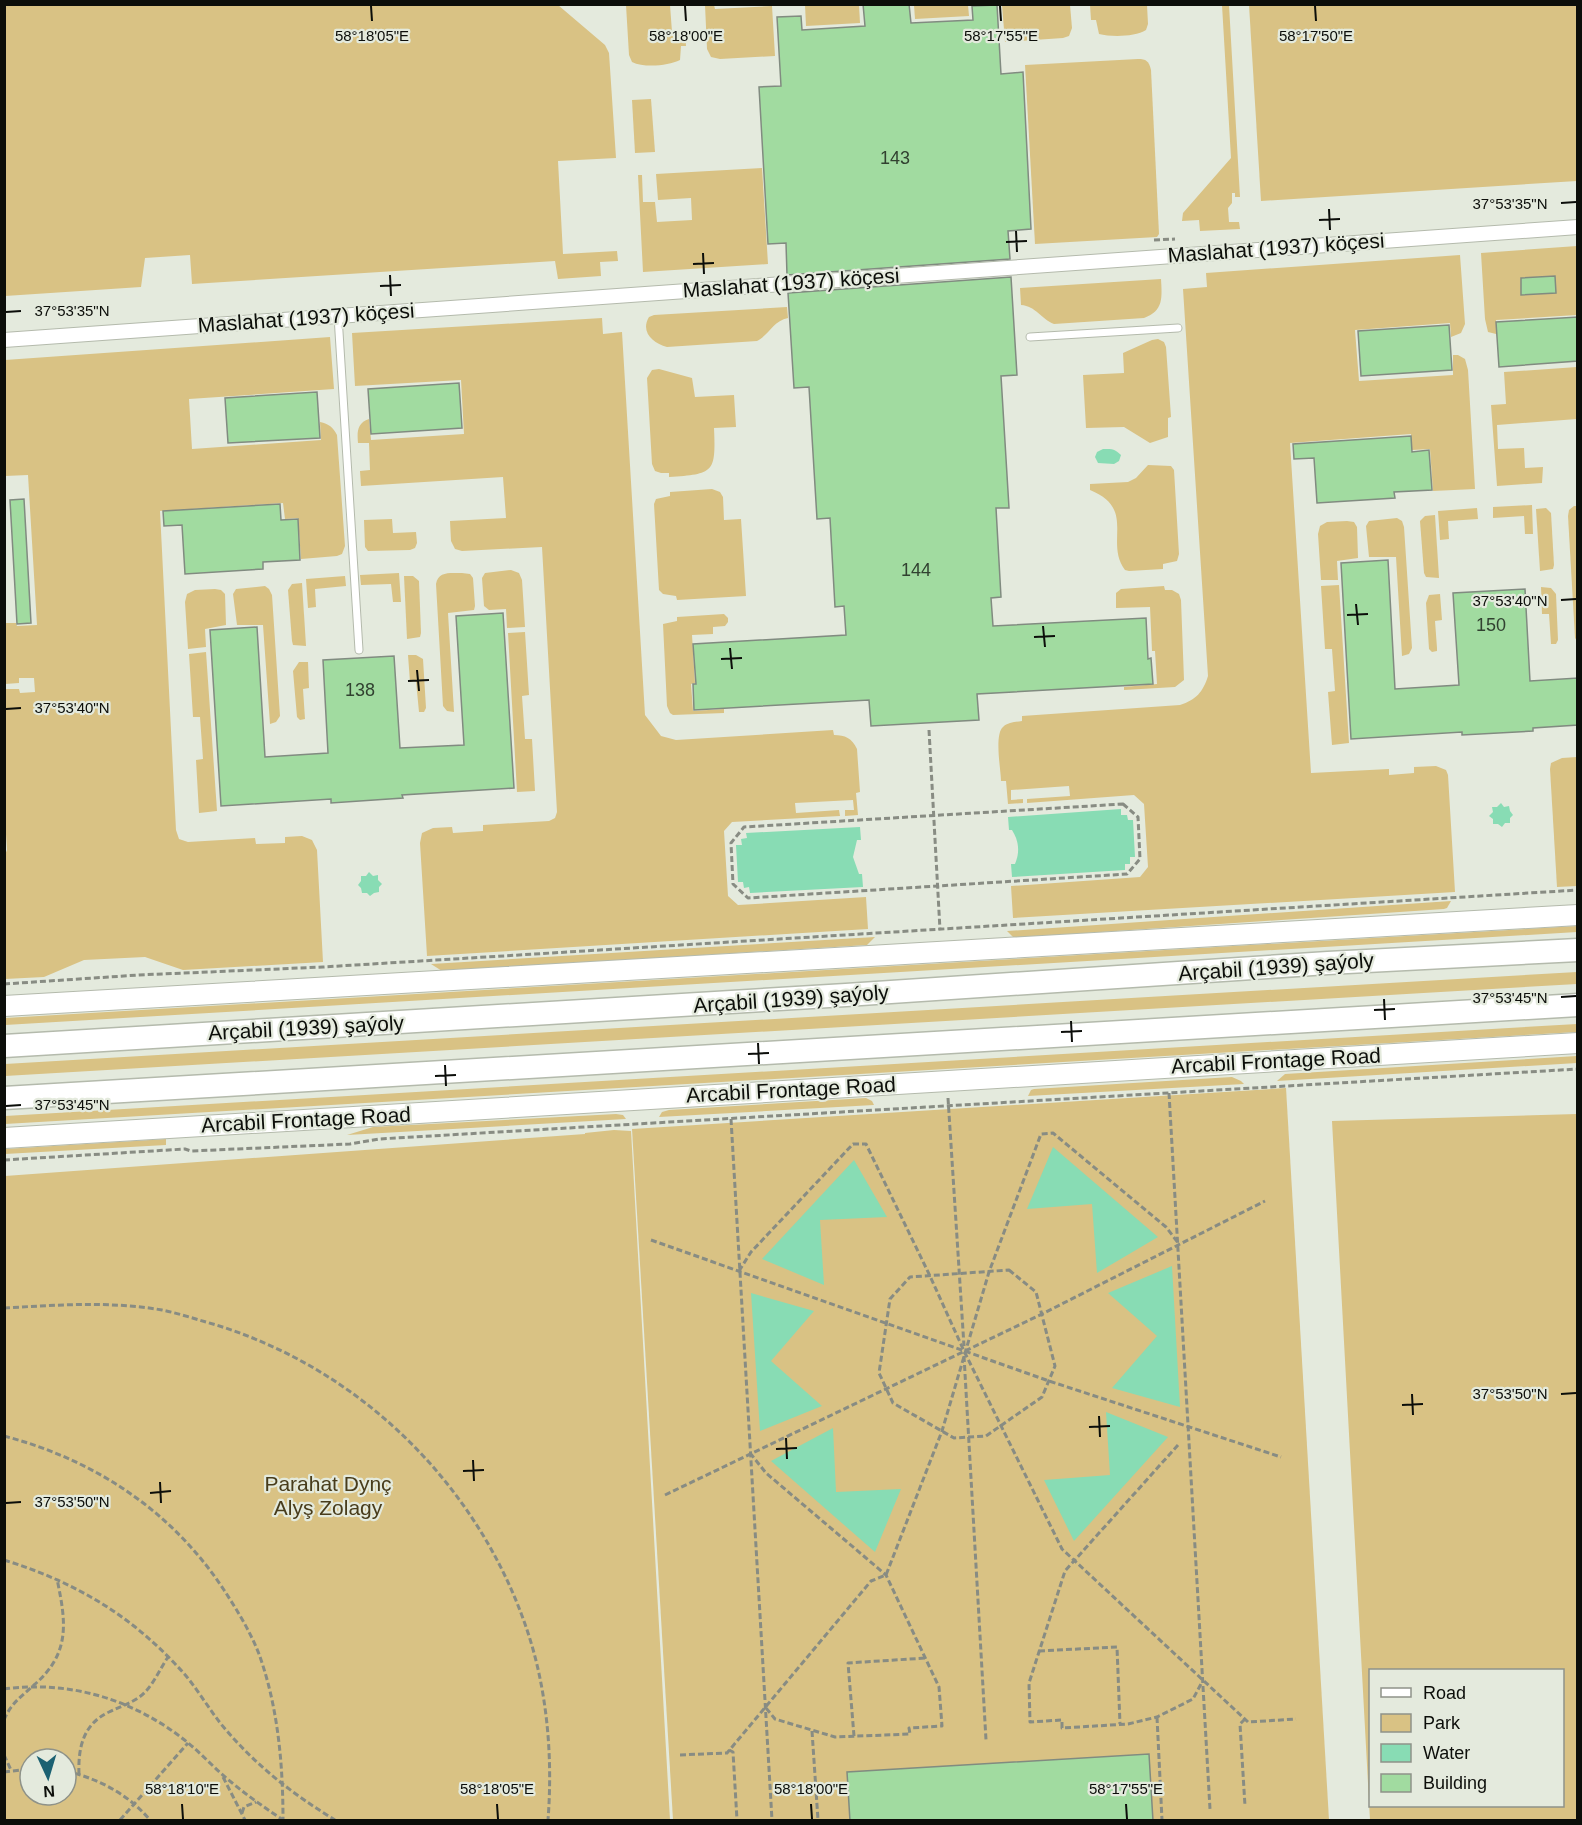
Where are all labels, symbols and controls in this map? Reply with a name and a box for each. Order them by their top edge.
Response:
text: 58°18'05"E [335,27,409,44]
text: 58°18'00"E [649,27,723,44]
text: 58°17'55"E [964,27,1038,44]
text: 58°17'50"E [1279,27,1353,44]
house number: 143 [880,148,910,168]
text: 37°53'35"N [1472,195,1548,212]
street label: Maslahat (1937) köçesi [1167,228,1385,267]
street label: Maslahat (1937) köçesi [682,263,900,302]
street label: Maslahat (1937) köçesi [197,298,415,337]
text: 37°53'35"N [34,302,110,319]
house number: 144 [901,560,931,580]
text: 37°53'40"N [1472,592,1548,609]
house number: 150 [1476,615,1506,635]
house number: 138 [345,680,375,700]
text: 37°53'40"N [34,699,110,716]
street label: Arçabil (1939) şaýoly [1177,948,1375,985]
street label: Arçabil (1939) şaýoly [692,980,890,1017]
text: 37°53'45"N [1472,989,1548,1006]
street label: Arçabil (1939) şaýoly [207,1011,405,1044]
street label: Arcabil Frontage Road [1170,1044,1381,1077]
street label: Arcabil Frontage Road [685,1073,896,1106]
text: 37°53'45"N [34,1096,110,1113]
street label: Arcabil Frontage Road [200,1103,411,1136]
text: 37°53'50"N [1472,1385,1548,1402]
park label: Parahat Dynç Alyş Zolagy [264,1472,392,1519]
text: 37°53'50"N [34,1493,110,1510]
legend [1369,1669,1564,1807]
text: Road [1423,1683,1466,1703]
text: Park [1423,1713,1461,1733]
text: Water [1423,1743,1470,1763]
north arrow [18,1747,78,1807]
text: Building [1423,1773,1487,1793]
text: 58°18'10"E [145,1780,219,1797]
text: 58°18'05"E [460,1780,534,1797]
text: 58°18'00"E [774,1780,848,1797]
text: 58°17'55"E [1089,1780,1163,1797]
text: N [43,1783,55,1800]

